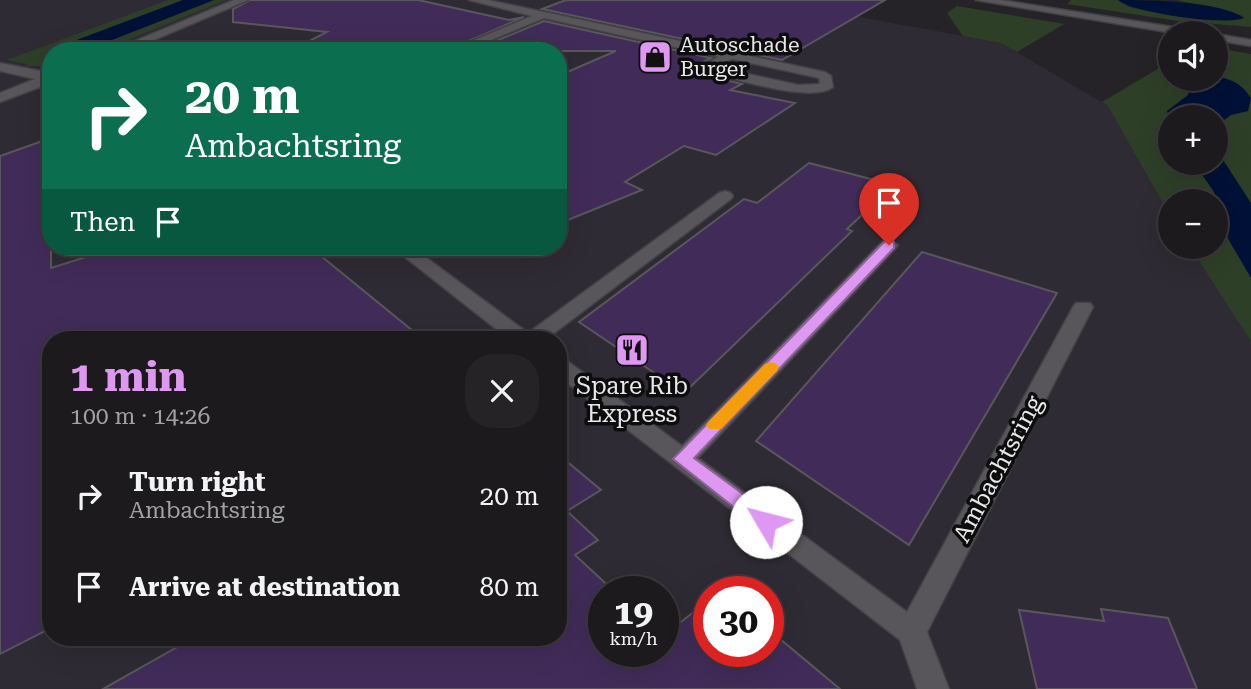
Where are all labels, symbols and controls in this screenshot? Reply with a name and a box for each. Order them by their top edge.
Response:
map controls [1158,21,1228,259]
button: sound [1158,21,1228,91]
place label: Autoschade Burger [680,33,799,81]
shop icon: Autoschade Burger [636,38,674,76]
text: 20 m [185,68,300,125]
icon: right [70,70,161,161]
button: + [1158,105,1228,175]
text: Ambachtsring [185,127,401,165]
pin [859,173,919,245]
icon: arrive [870,184,908,222]
button: − [1158,189,1228,259]
icon: arrive [149,203,187,241]
text: Then [70,207,135,237]
restaurant icon: Spare Rib Express [613,331,651,369]
text: 1 min [70,352,187,401]
button: close [465,354,539,428]
place label: Spare Rib Express [576,372,688,428]
street label: Ambachtsring [948,390,1049,547]
text: 100 m · 14:26 [70,403,210,430]
text: Turn right [129,467,265,497]
icon: right [70,477,108,515]
text: 20 m [480,481,539,511]
position arrow [729,485,803,559]
text: Ambachtsring [129,497,284,524]
icon: arrive [70,568,108,606]
text: Arrive at destination [129,572,400,602]
text: 80 m [480,572,539,602]
speed limit sign: 30 [693,576,784,667]
text: 19 [614,592,653,633]
text: km/h [609,628,658,649]

